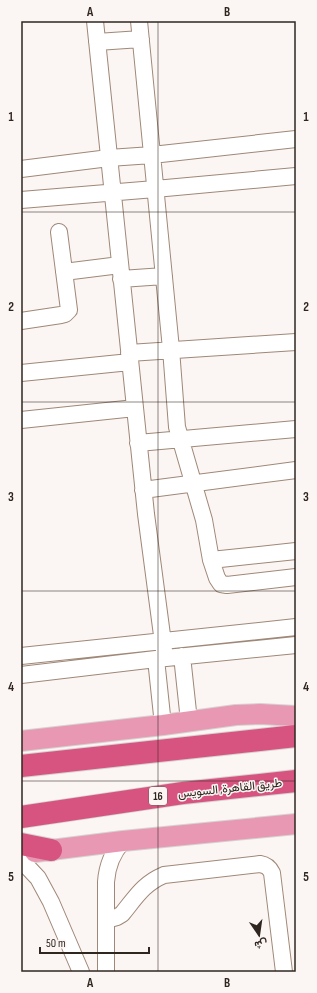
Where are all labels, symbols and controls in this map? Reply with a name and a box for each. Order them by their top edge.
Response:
text: A [86,4,94,20]
text: B [224,4,230,20]
text: 1 [8,109,14,125]
text: 1 [303,109,309,125]
text: 2 [8,299,14,315]
text: 2 [303,299,309,315]
text: 3 [8,489,14,505]
text: 3 [303,489,309,505]
text: 4 [8,679,14,695]
text: 4 [303,679,309,695]
street label: طريق القاهرة, السويس [177,776,283,801]
road number: 16 [149,787,167,805]
text: 5 [8,869,14,885]
text: 5 [303,869,309,885]
north arrow [239,915,279,955]
scale bar [40,929,149,955]
text: 50 m [46,936,66,951]
text: ش [253,936,269,952]
text: A [86,975,94,991]
text: B [224,975,230,991]

